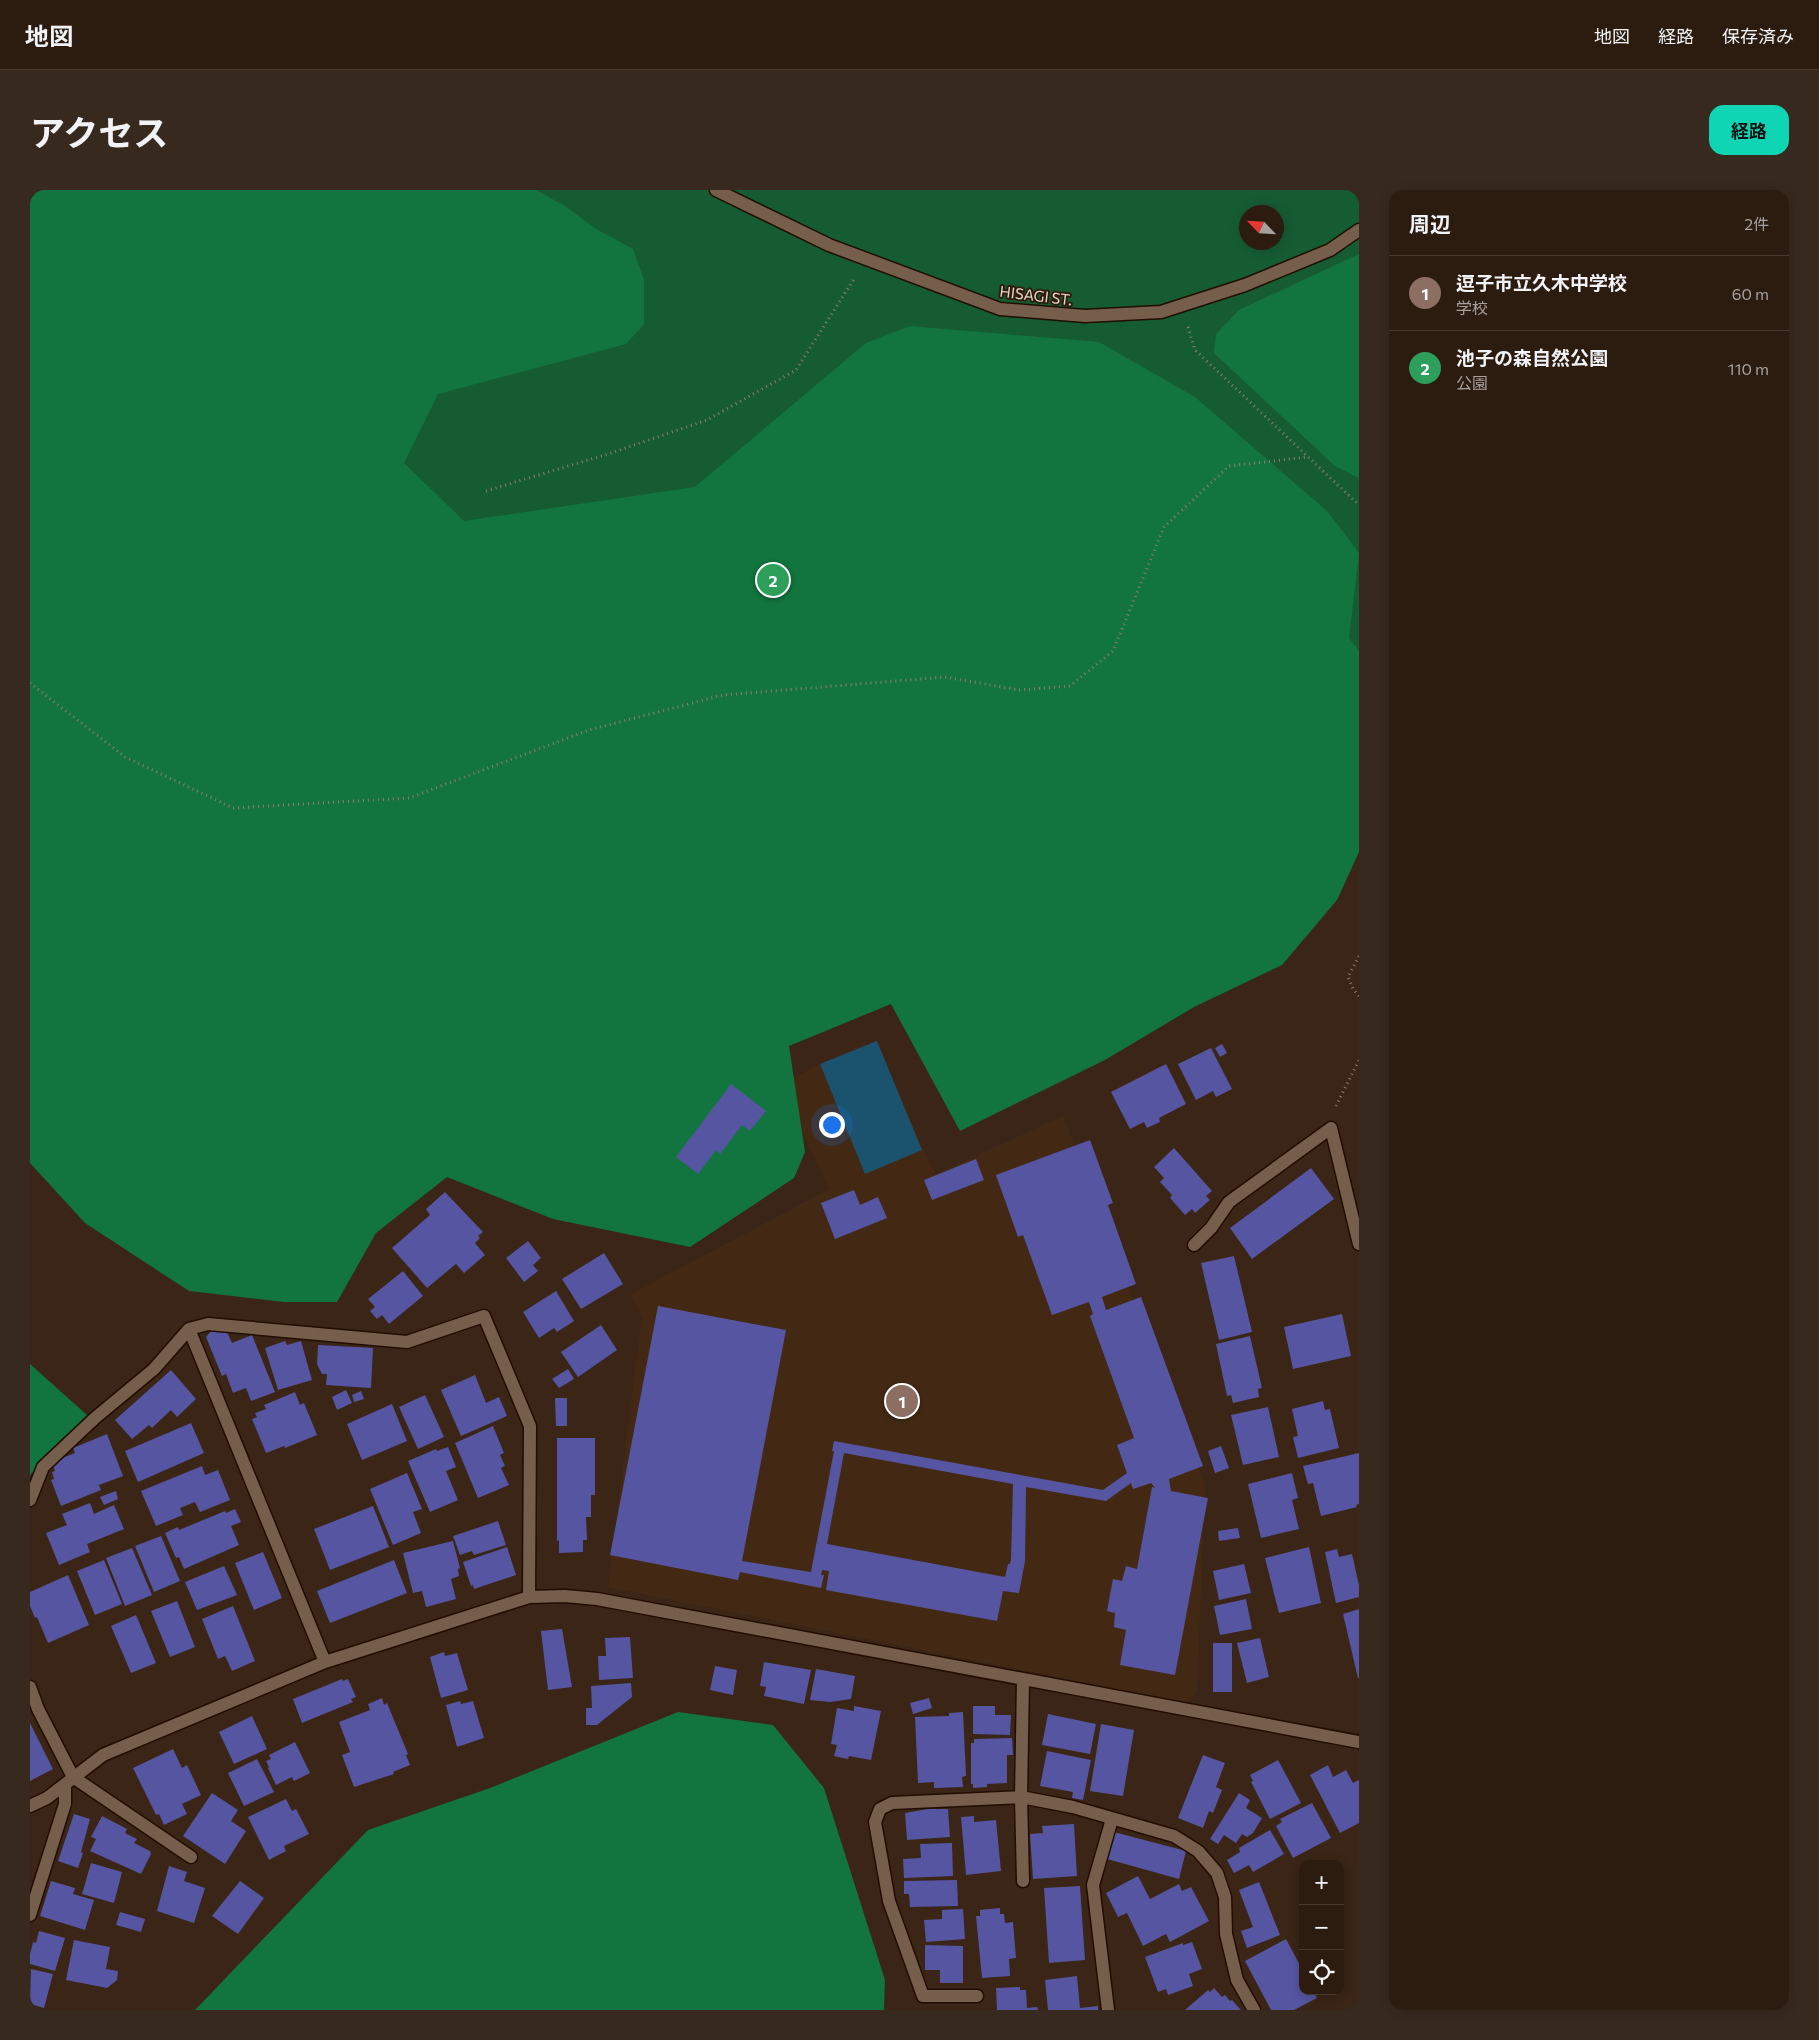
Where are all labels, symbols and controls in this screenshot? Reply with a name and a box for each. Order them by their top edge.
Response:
text: 地図 [25,21,73,50]
text: 地図 [1594,25,1630,47]
text: 経路 [1658,25,1694,47]
text: 保存済み [1722,25,1794,47]
button: 経路 [1709,105,1789,155]
text: アクセス [30,110,168,153]
north arrow [1239,205,1284,250]
text: 周辺 [1409,211,1451,236]
text: 2件 [1744,214,1769,233]
text: 逗子市立久木中学校 [1456,271,1627,294]
street label: HISAGI ST. [999,282,1073,308]
text: 1 [1421,284,1429,303]
text: 60 m [1732,284,1769,303]
text: 学校 [1456,298,1488,317]
text: 池子の森自然公園 [1456,346,1608,369]
text: 2 [1420,359,1430,378]
text: 110 m [1728,359,1769,378]
text: 公園 [1456,373,1488,392]
pin: 2 [757,561,789,599]
your location [819,1112,845,1138]
pin: 1 [886,1382,918,1420]
map controls [1299,1860,1344,1995]
button: + [1299,1860,1344,1905]
button: − [1299,1905,1344,1950]
button: locate [1299,1950,1344,1995]

